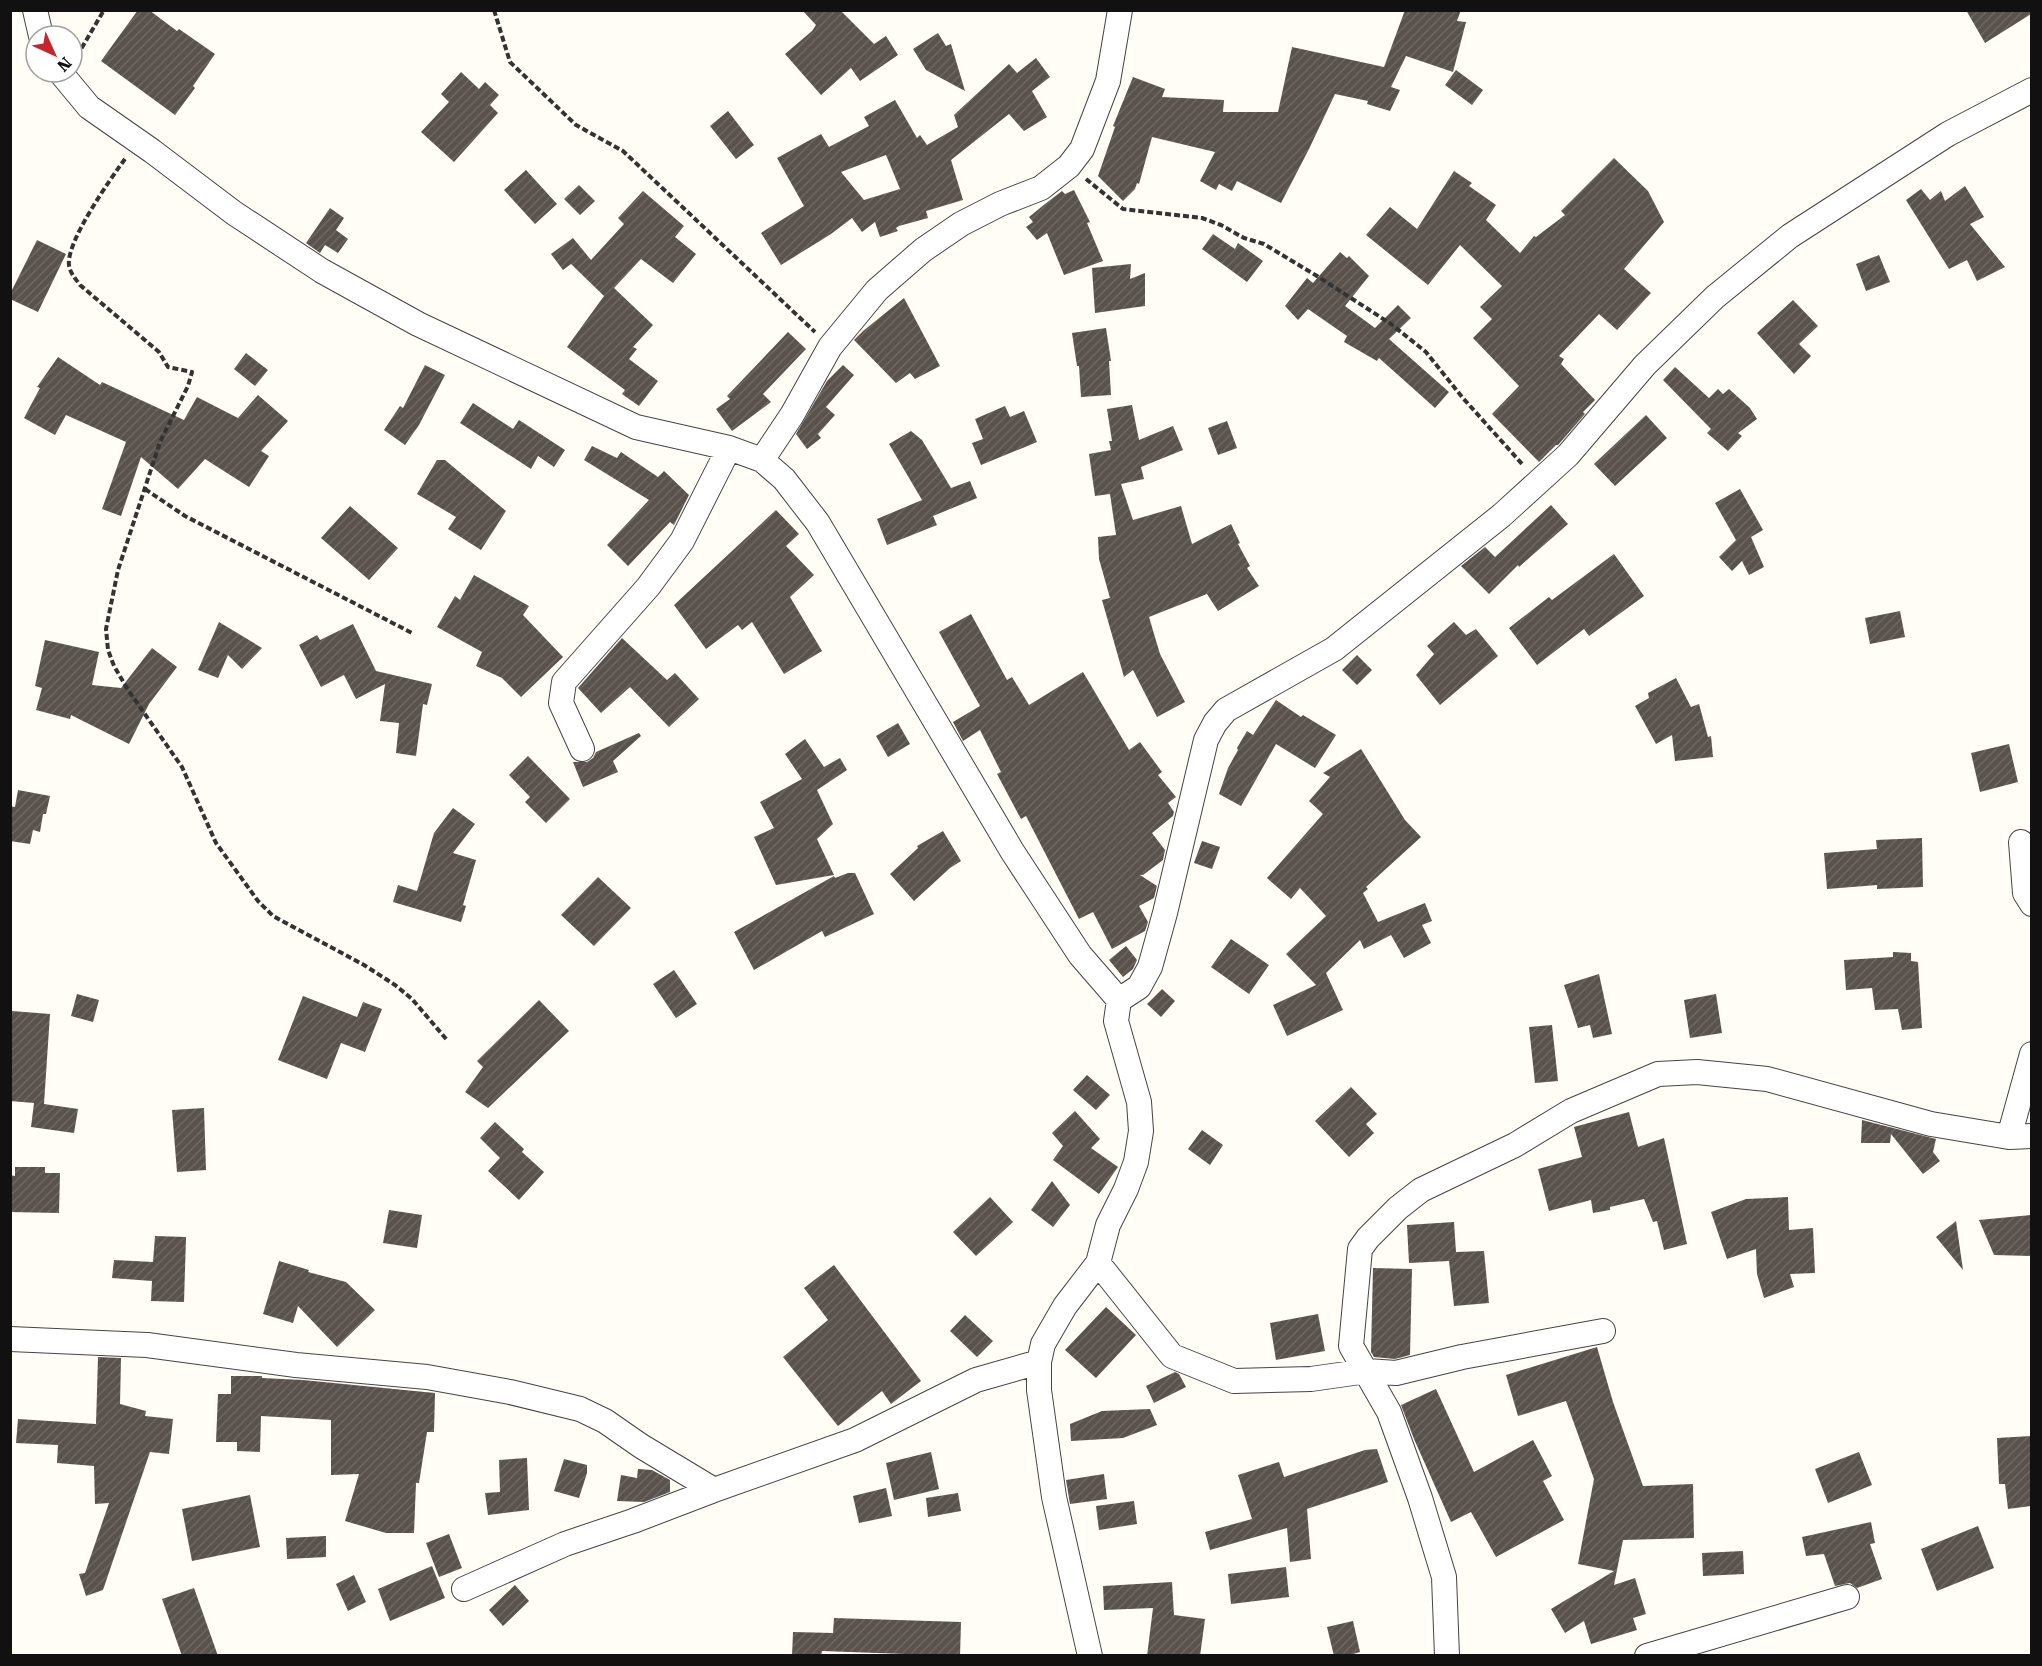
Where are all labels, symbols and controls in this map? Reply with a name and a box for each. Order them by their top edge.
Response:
north arrow [24,24,84,84]
text: N [53,53,75,75]

